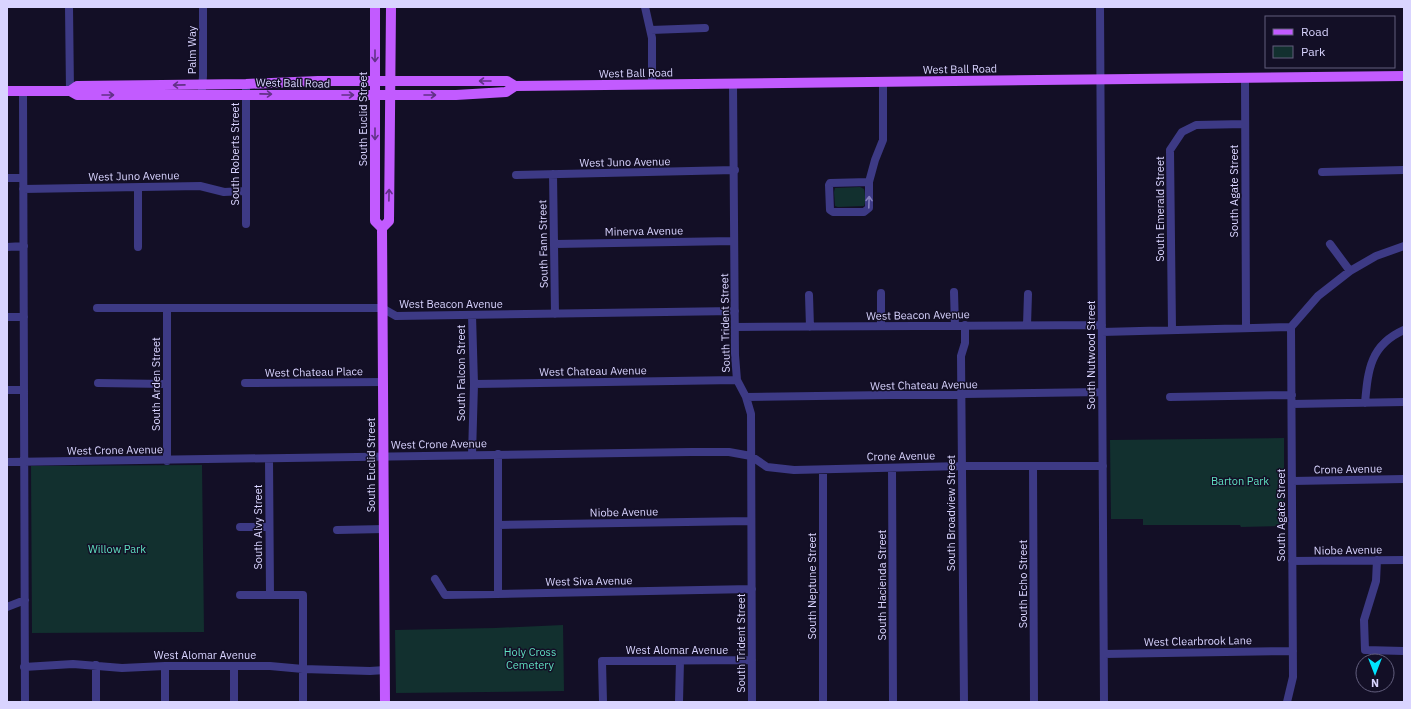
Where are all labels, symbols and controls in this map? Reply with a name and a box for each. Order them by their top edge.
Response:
legend [1265,16,1395,68]
text: Road [1301,24,1329,39]
street label: Palm Way [185,25,199,74]
text: Park [1301,44,1326,59]
one-way arrow [371,49,379,62]
street label: West Ball Road [923,61,997,77]
street label: West Ball Road [599,65,673,81]
street label: South Euclid Street [356,72,370,166]
street label: West Ball Road [256,75,330,91]
one-way arrow [479,77,492,85]
one-way arrow [173,81,186,89]
one-way arrow [101,91,114,99]
one-way arrow [259,91,272,98]
one-way arrow [341,91,354,99]
one-way arrow [423,91,436,99]
street label: South Roberts Street [228,102,242,206]
one-way arrow [372,127,379,140]
street label: South Agate Street [1227,144,1241,237]
street label: West Juno Avenue [579,154,671,170]
street label: South Emerald Street [1153,156,1167,262]
street label: West Juno Avenue [88,168,180,184]
one-way arrow [386,189,393,202]
one-way arrow [866,196,873,209]
street label: South Fann Street [535,200,551,288]
street label: Minerva Avenue [605,223,683,239]
street label: South Trident Street [717,273,733,373]
street label: West Beacon Avenue [399,297,503,311]
street label: South Nutwood Street [1084,300,1098,410]
street label: West Beacon Avenue [866,307,970,323]
street label: South Falcon Street [454,325,468,421]
street label: South Arden Street [149,337,163,431]
street label: West Chateau Avenue [539,363,647,379]
street label: West Chateau Place [265,364,363,380]
street label: West Chateau Avenue [870,377,978,393]
street label: South Euclid Street [364,418,378,512]
street label: West Crone Avenue [391,436,487,452]
street label: West Crone Avenue [67,442,163,458]
street label: Crone Avenue [867,448,935,464]
street label: South Broadview Street [944,455,958,571]
street label: Crone Avenue [1314,461,1382,477]
street label: South Agate Street [1274,468,1288,561]
park label: Barton Park [1211,474,1269,488]
street label: South Alvy Street [251,484,265,570]
street label: Niobe Avenue [590,504,658,520]
street label: South Hacienda Street [875,529,889,640]
street label: South Neptune Street [805,532,819,639]
street label: South Echo Street [1016,540,1030,628]
park label: Willow Park [88,542,146,556]
street label: Niobe Avenue [1314,542,1382,558]
street label: West Siva Avenue [545,573,633,589]
street label: South Trident Street [734,593,748,693]
street label: West Clearbrook Lane [1144,633,1252,649]
street label: West Alomar Avenue [626,643,728,657]
park label: Holy Cross Cemetery [504,645,556,672]
street label: West Alomar Avenue [154,648,256,662]
north arrow [1355,653,1395,693]
text: N [1371,676,1379,690]

